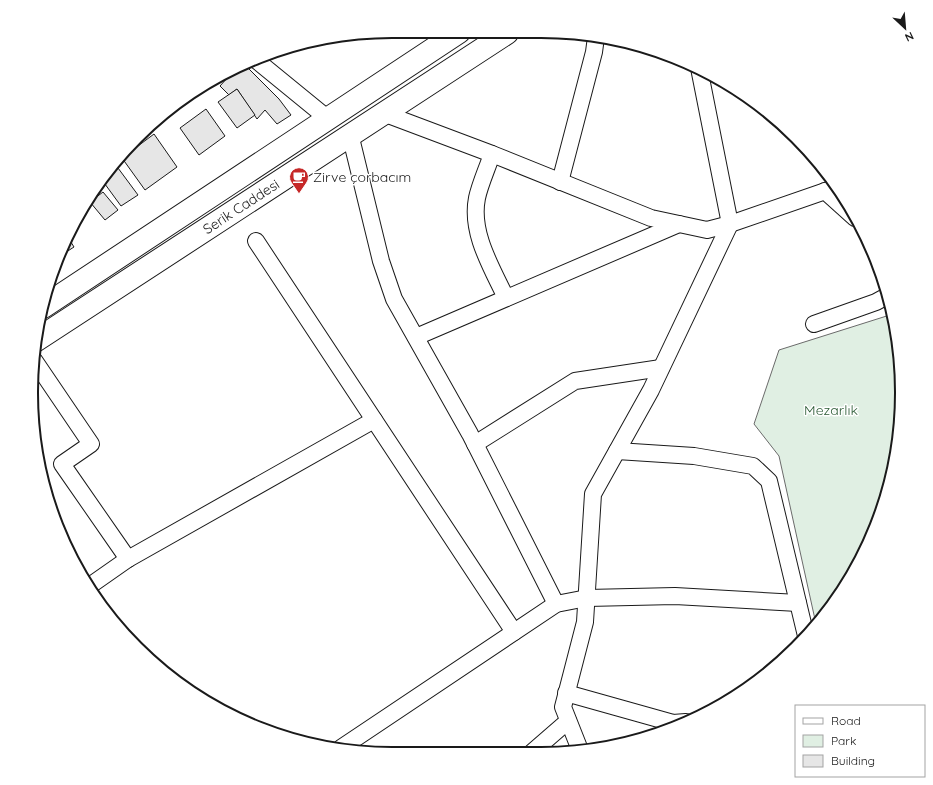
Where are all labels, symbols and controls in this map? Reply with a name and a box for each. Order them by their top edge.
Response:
north arrow [885,8,925,48]
text: N [903,29,916,45]
cafe icon: Zirve çorbacım [288,166,310,194]
place label: Zirve çorbacım [313,168,411,186]
street label: Serik Caddesi [199,175,283,238]
park label: Mezarlık [804,401,858,419]
legend [795,705,925,777]
text: Road [831,713,861,728]
text: Park [831,733,856,748]
text: Building [831,753,875,768]

